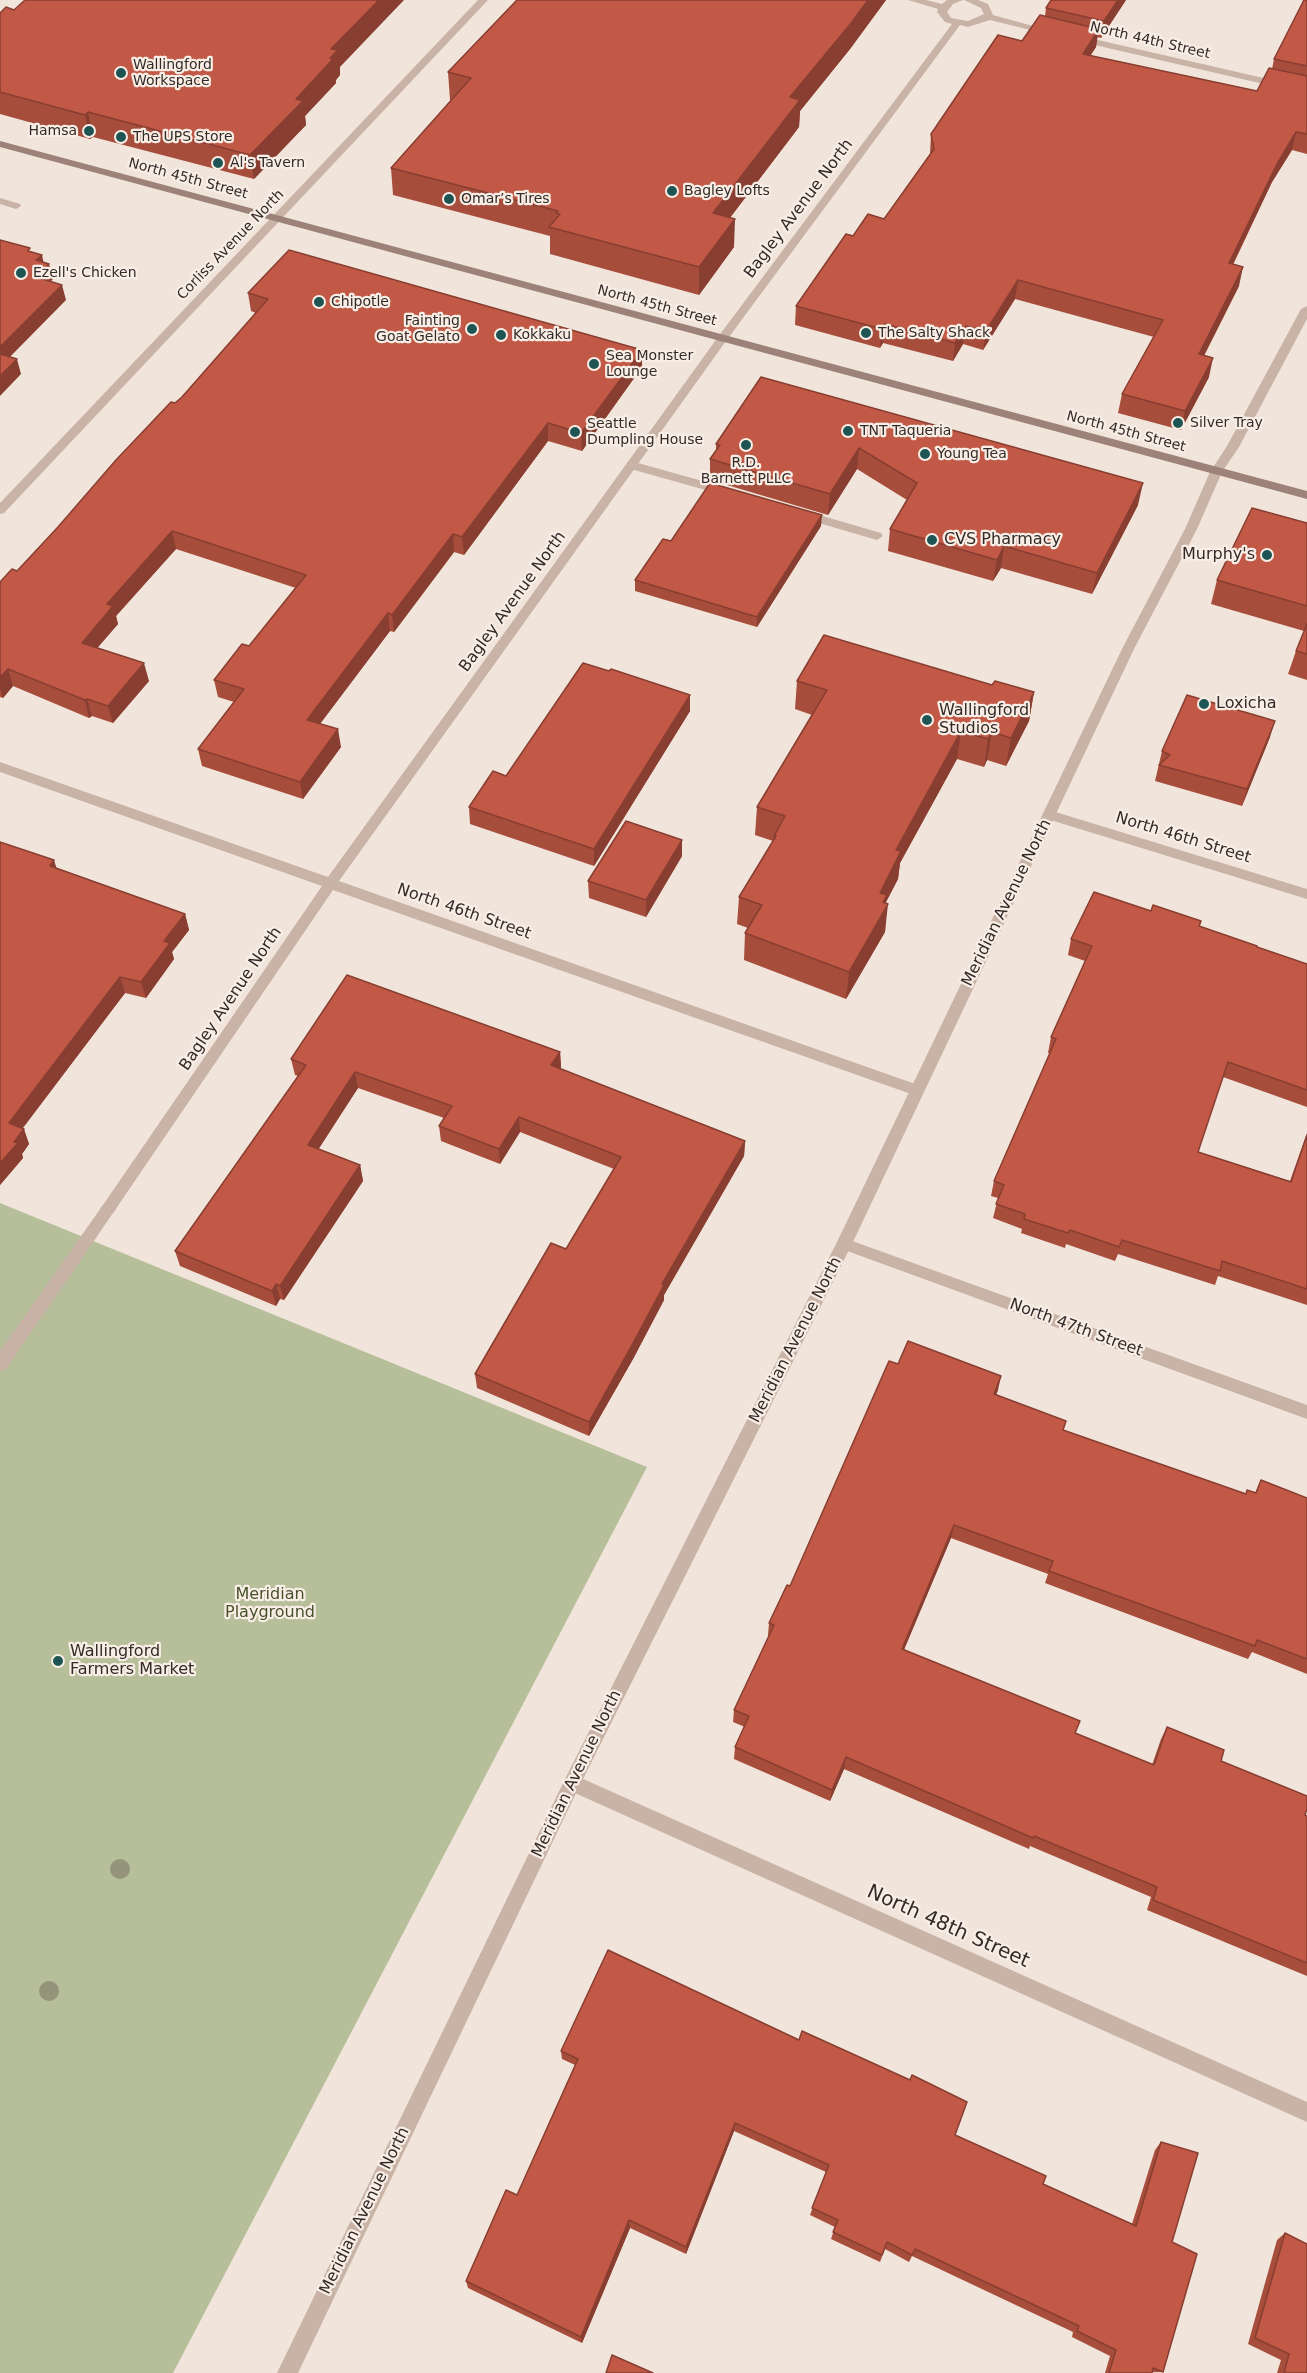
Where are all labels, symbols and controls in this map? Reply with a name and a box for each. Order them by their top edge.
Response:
street label: North 44th Street [1088,19,1212,63]
place label: Wallingford Workspace [133,57,212,90]
marker: Wallingford Workspace [114,66,128,80]
place label: Hamsa [28,123,77,139]
marker: Hamsa [82,124,96,138]
place label: The UPS Store [133,129,233,145]
marker: The UPS Store [114,130,128,144]
street label: Bagley Avenue North [740,136,858,282]
street label: North 45th Street [127,155,249,203]
place label: Al's Tavern [230,155,305,171]
marker: Al's Tavern [211,156,225,170]
place label: Bagley Lofts [684,183,770,199]
marker: Bagley Lofts [665,184,679,198]
street label: Corliss Avenue North [174,186,288,304]
place label: Omar’s Tires [461,191,550,207]
marker: Omar’s Tires [442,192,456,206]
place label: Ezell's Chicken [33,265,137,281]
marker: Ezell's Chicken [14,266,28,280]
street label: North 45th Street [596,282,718,330]
place label: Chipotle [331,294,389,310]
marker: Chipotle [312,295,326,309]
place label: Fainting Goat Gelato [376,313,460,346]
marker: Fainting Goat Gelato [465,322,479,336]
place label: The Salty Shack [878,325,990,341]
marker: The Salty Shack [859,326,873,340]
place label: Kokkaku [513,327,571,343]
marker: Kokkaku [494,328,508,342]
place label: Sea Monster Lounge [606,348,693,380]
marker: Sea Monster Lounge [587,357,601,371]
street label: North 45th Street [1065,408,1187,456]
place label: Silver Tray [1190,415,1263,431]
place label: Seattle Dumpling House [587,416,703,448]
marker: Silver Tray [1171,416,1185,430]
place label: TNT Taqueria [860,423,951,439]
marker: TNT Taqueria [841,424,855,438]
marker: Seattle Dumpling House [568,425,582,439]
marker: R.D. Barnett PLLC [739,438,753,452]
place label: Young Tea [937,446,1007,462]
marker: Young Tea [918,447,932,461]
place label: R.D. Barnett PLLC [701,455,791,488]
street label: Bagley Avenue North [456,528,570,676]
place label: CVS Pharmacy [944,530,1061,550]
marker: CVS Pharmacy [925,533,939,547]
place label: Murphy's [1182,545,1255,565]
marker: Murphy's [1260,548,1274,562]
place label: Loxicha [1216,694,1277,714]
marker: Loxicha [1197,697,1211,711]
place label: Wallingford Studios [939,701,1029,739]
marker: Wallingford Studios [920,713,934,727]
street label: North 46th Street [1113,808,1253,868]
street label: Meridian Avenue North [958,816,1056,990]
street label: North 46th Street [395,880,533,944]
street label: Bagley Avenue North [176,924,286,1074]
street label: Meridian Avenue North [746,1254,846,1426]
street label: North 47th Street [1007,1295,1145,1361]
park label: Meridian Playground [225,1585,315,1623]
place label: Wallingford Farmers Market [70,1642,194,1680]
marker: Wallingford Farmers Market [51,1654,65,1668]
street label: Meridian Avenue North [528,1687,626,1861]
street label: North 48th Street [863,1880,1033,1974]
street label: Meridian Avenue North [316,2124,414,2298]

